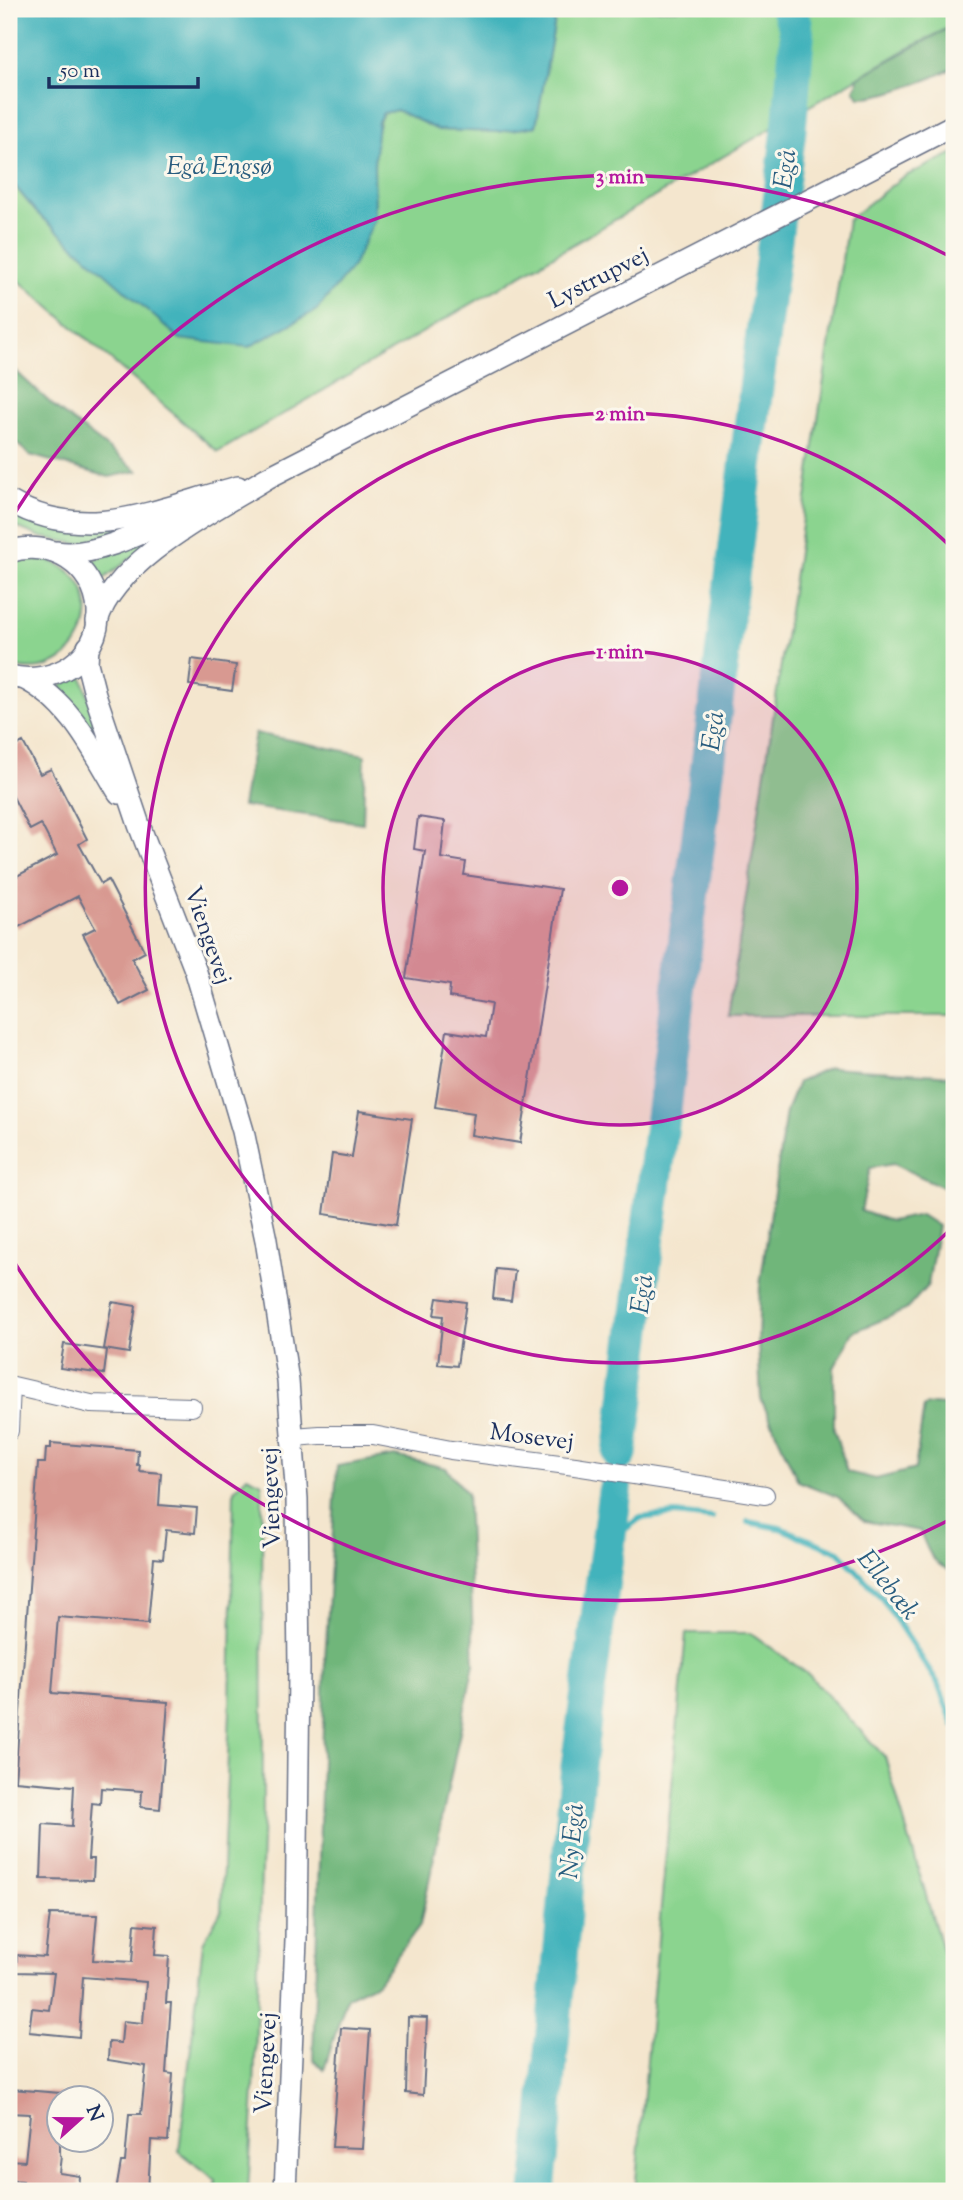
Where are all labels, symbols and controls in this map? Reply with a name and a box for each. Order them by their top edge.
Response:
scale bar [49,46,198,90]
text: 50 m [59,57,100,87]
water label: Egå [766,147,807,191]
water label: Egå Engsø [166,149,272,186]
text: 3 min [596,163,645,193]
street label: Lystrupvej [543,239,655,319]
text: 2 min [595,400,646,430]
text: 1 min [596,638,644,668]
water label: Egå [694,709,735,753]
centre of rings [608,876,632,900]
street label: Viengevej [174,882,240,989]
water label: Egå [623,1272,664,1316]
street label: Mosevej [488,1416,576,1460]
street label: Viengevej [253,1446,291,1549]
water label: Ellebæk [847,1542,927,1629]
water label: Ny Egå [552,1802,595,1881]
street label: Viengevej [247,2011,287,2115]
north arrow [46,2084,116,2154]
text: N [78,2102,109,2126]

